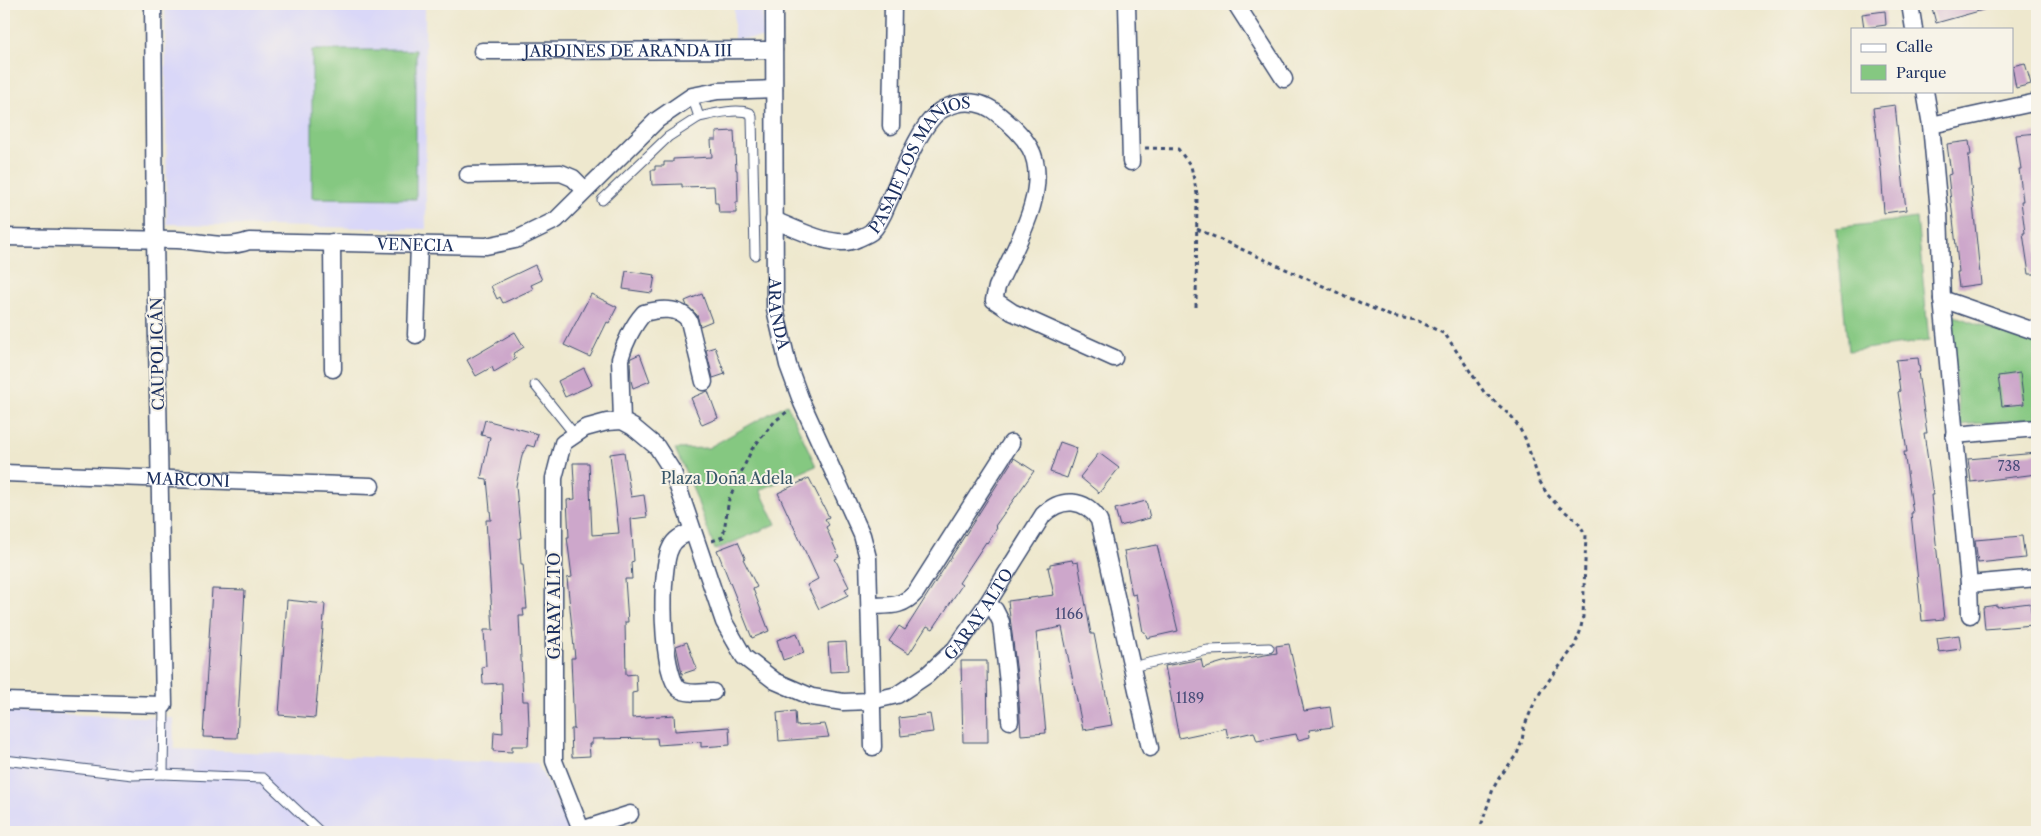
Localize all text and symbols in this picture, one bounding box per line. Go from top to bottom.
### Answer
legend [1851,28,2014,92]
text: Calle [1896,37,1933,56]
street label: JARDINES DE ARANDA III [521,40,732,61]
text: Parque [1896,63,1946,82]
street label: PASAJE LOS MAÑÍOS [864,92,971,238]
street label: VENECIA [375,234,455,255]
street label: ARANDA [765,276,794,353]
street label: CAUPOLICÁN [146,297,168,411]
house number: 738 [1998,457,2020,475]
street label: MARCONI [145,468,230,491]
park label: Plaza Doña Adela [661,468,794,488]
street label: GARAY ALTO [544,552,564,660]
street label: GARAY ALTO [940,564,1017,664]
house number: 1166 [1055,605,1083,623]
house number: 1189 [1176,689,1204,707]

